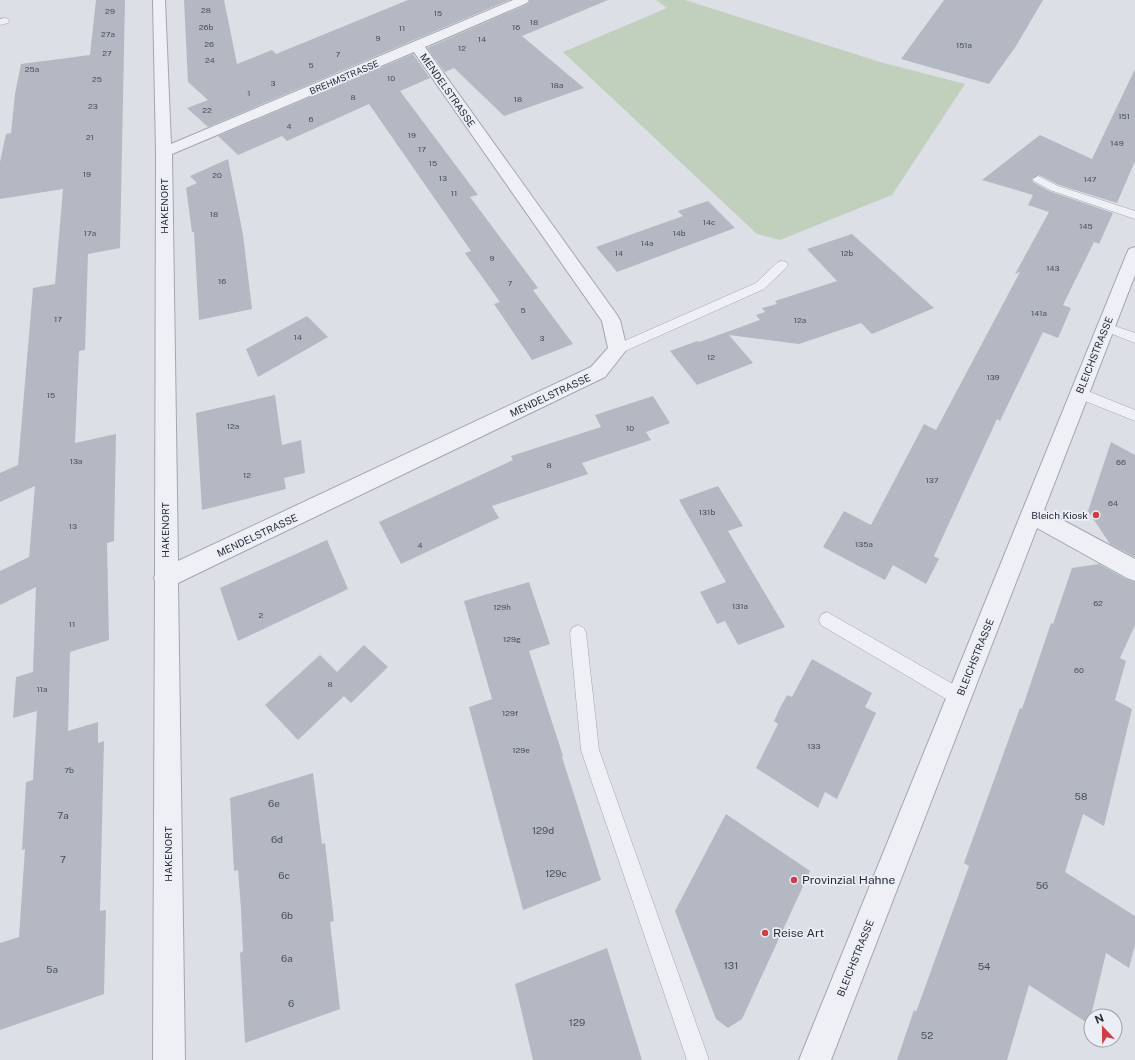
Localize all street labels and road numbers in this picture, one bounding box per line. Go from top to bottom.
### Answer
street label: MENDELSTRASSE [418,51,478,129]
street label: BREHMSTRASSE [308,57,381,97]
street label: HAKENORT [158,178,170,234]
street label: BLEICHSTRASSE [1073,315,1115,395]
street label: MENDELSTRASSE [508,371,592,419]
street label: HAKENORT [159,502,171,558]
street label: MENDELSTRASSE [215,511,299,559]
street label: BLEICHSTRASSE [954,617,996,697]
street label: HAKENORT [162,826,174,882]
street label: BLEICHSTRASSE [834,918,876,998]

